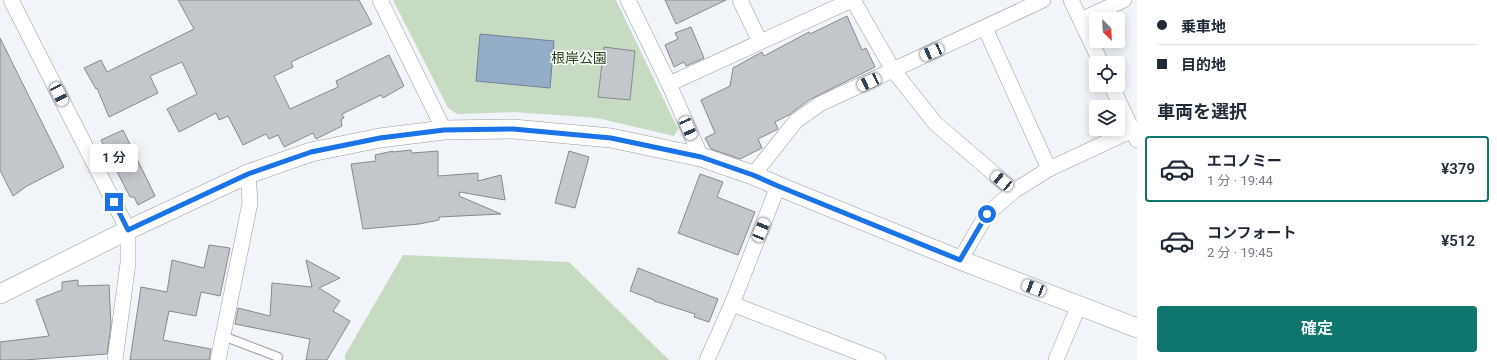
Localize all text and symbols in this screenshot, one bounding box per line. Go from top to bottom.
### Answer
north arrow [1089,12,1125,48]
map controls [1089,12,1125,136]
text: 乗車地 [1181,18,1226,36]
car [919,42,945,62]
park label: 根岸公園 [551,50,607,66]
button: locate [1089,56,1125,92]
text: 目的地 [1181,56,1226,74]
car [856,71,882,93]
car [48,81,70,107]
button: layers [1089,100,1125,136]
text: 車両を選択 [1157,101,1247,122]
car [678,115,698,141]
callout: 1 分 [90,144,138,172]
text: 1 分 [102,150,126,165]
icon: car [1159,151,1195,187]
text: エコノミー [1207,152,1282,170]
text: ¥379 [1441,160,1475,178]
car [989,169,1015,193]
text: 1 分 · 19:44 [1207,173,1273,188]
route end [105,193,123,211]
route start [978,205,996,223]
car [751,217,771,243]
icon: car [1159,223,1195,259]
text: コンフォート [1207,224,1297,242]
text: ¥512 [1441,232,1475,250]
text: 2 分 · 19:45 [1207,245,1273,260]
car [1021,278,1047,298]
button: 確定 [1157,306,1477,352]

